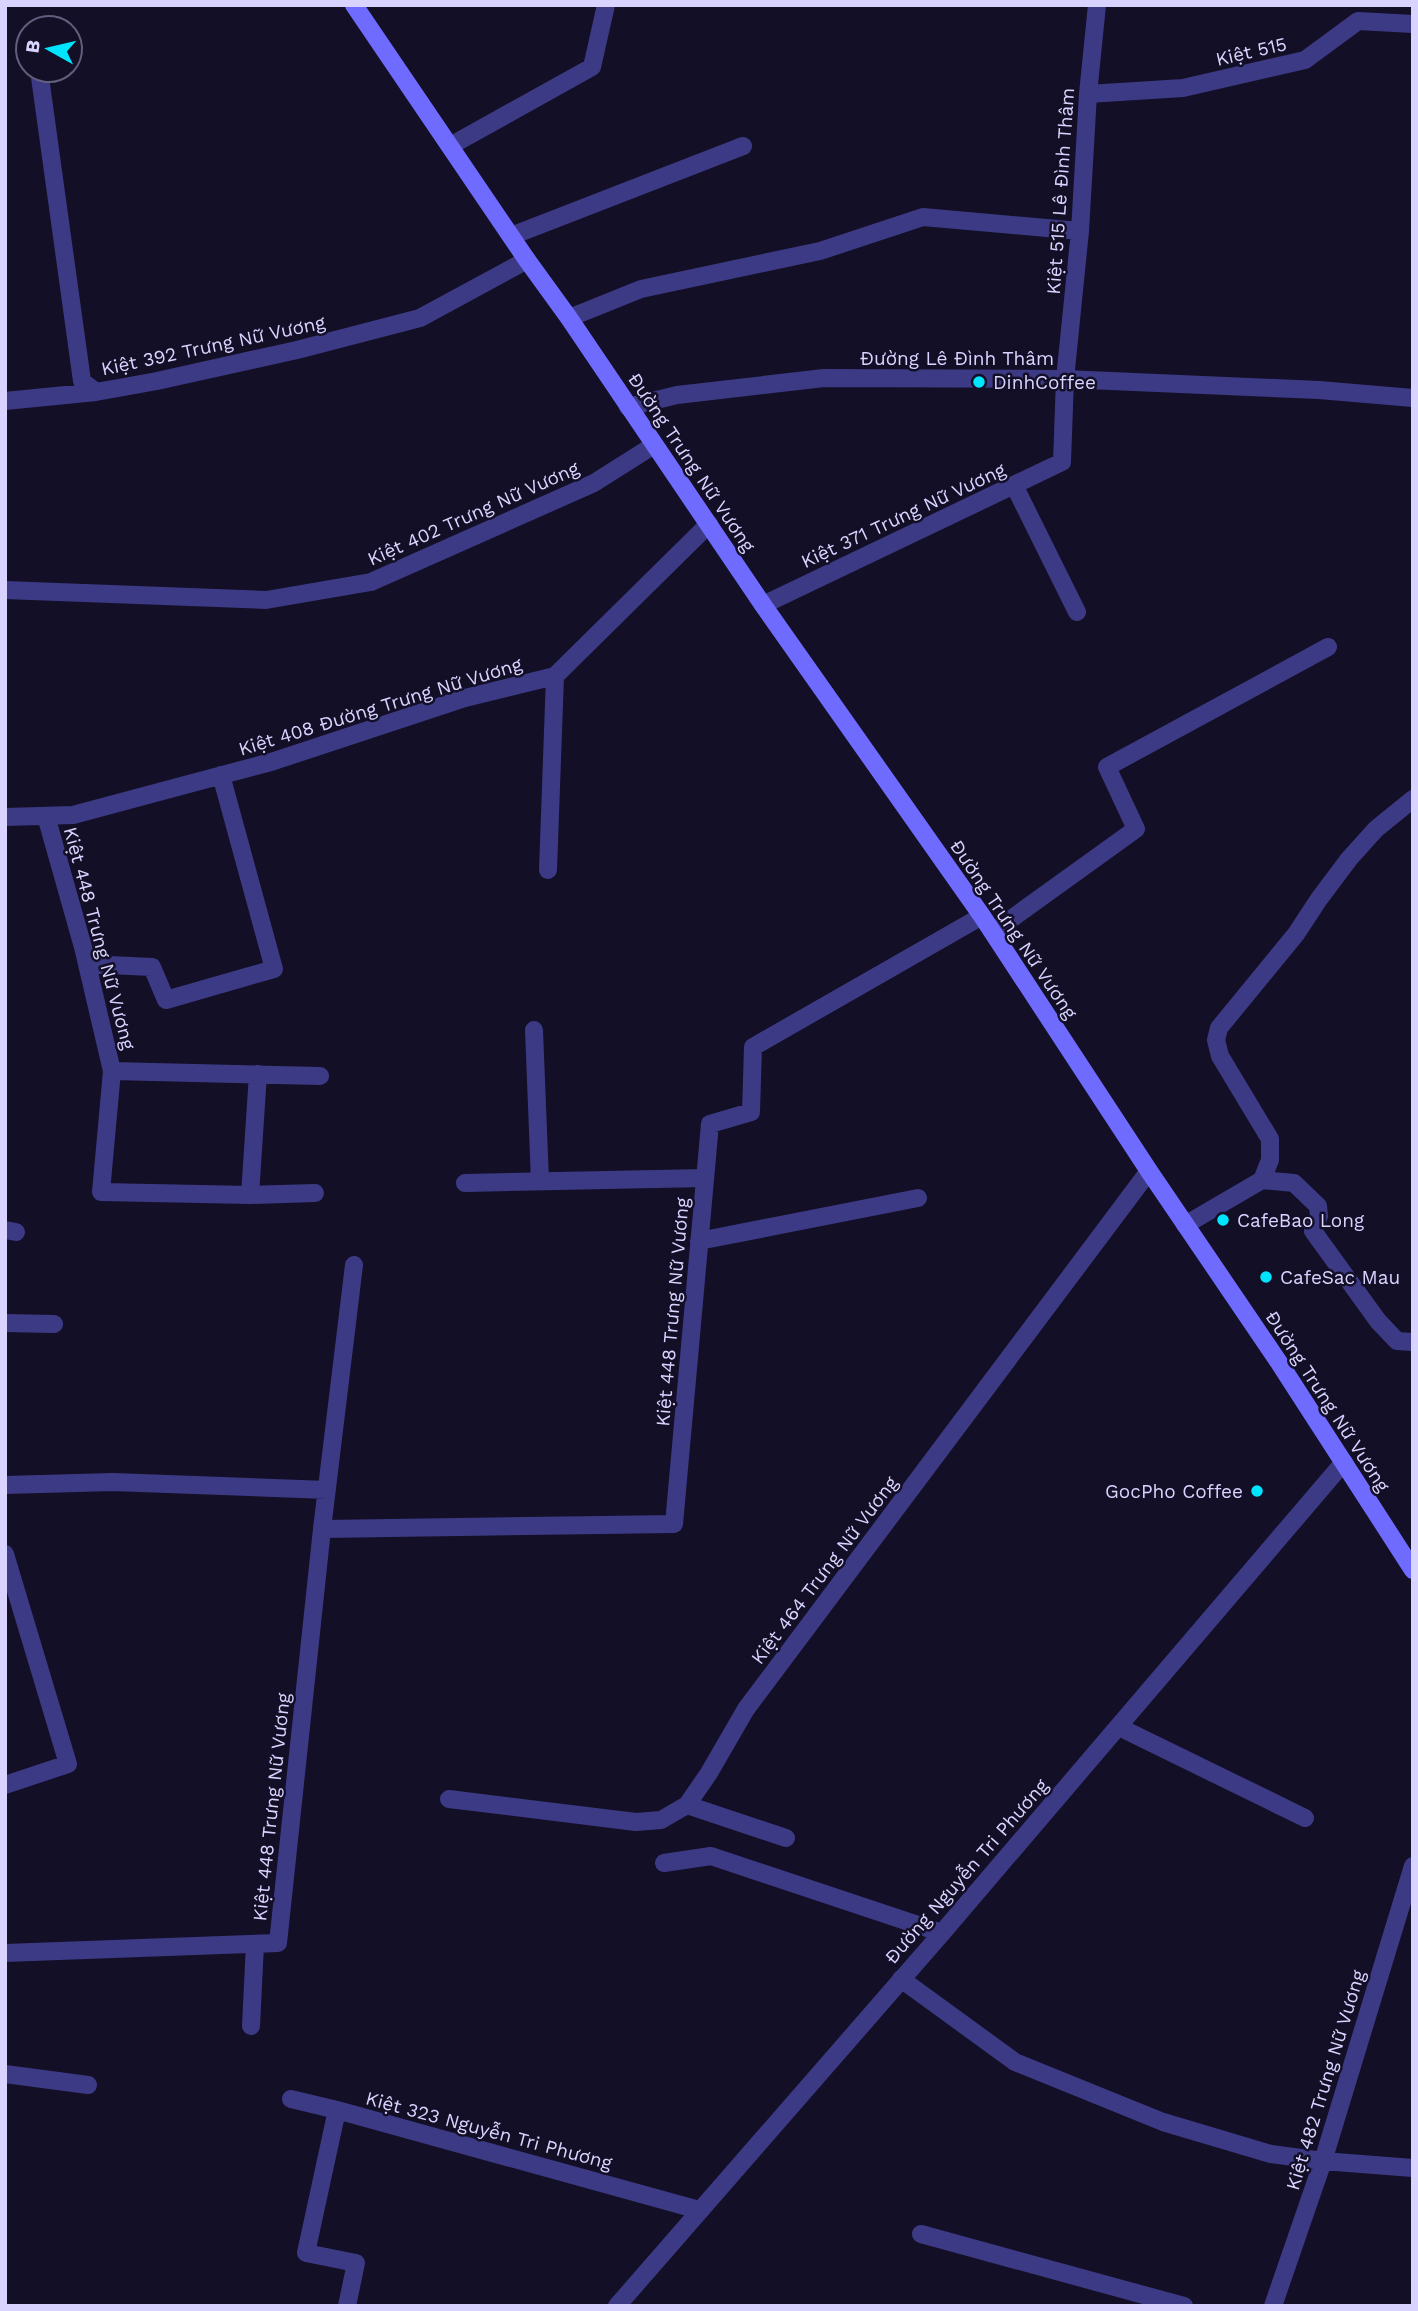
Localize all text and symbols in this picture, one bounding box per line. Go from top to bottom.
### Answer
north arrow [14,14,84,84]
street label: Kiệt 515 [1213,32,1289,71]
text: B [20,39,45,55]
street label: Kiệt 515 Lê Đình Thâm [1042,87,1079,295]
street label: Kiệt 392 Trưng Nữ Vương [99,310,328,380]
street label: Đường Lê Đình Thâm [860,347,1054,370]
street label: Đường Trưng Nữ Vương [623,368,761,557]
place label: DinhCoffee [993,371,1096,394]
marker: DinhCoffee [971,374,987,390]
street label: Kiệt 402 Trưng Nữ Vương [364,456,583,571]
street label: Kiệt 371 Trưng Nữ Vương [797,458,1010,573]
street label: Kiệt 408 Đường Trưng Nữ Vương [236,652,526,761]
street label: Kiệt 448 Trưng Nữ Vương [59,824,141,1053]
street label: Đường Trưng Nữ Vương [945,835,1083,1024]
street label: Kiệt 448 Trưng Nữ Vương [651,1196,694,1427]
place label: CafeBao Long [1237,1209,1365,1232]
marker: CafeBao Long [1215,1212,1231,1228]
place label: CafeSac Mau [1280,1266,1400,1289]
marker: CafeSac Mau [1258,1269,1274,1285]
street label: Đường Trưng Nữ Vương [1260,1307,1395,1497]
street label: Kiệt 464 Trưng Nữ Vương [746,1471,903,1669]
place label: GocPho Coffee [1105,1480,1243,1503]
marker: GocPho Coffee [1249,1483,1265,1499]
street label: Kiệt 448 Trưng Nữ Vương [248,1691,295,1922]
street label: Đường Nguyễn Tri Phương [880,1774,1053,1968]
street label: Kiệt 482 Trưng Nữ Vương [1281,1966,1370,2193]
street label: Kiệt 323 Nguyễn Tri Phương [363,2086,615,2175]

